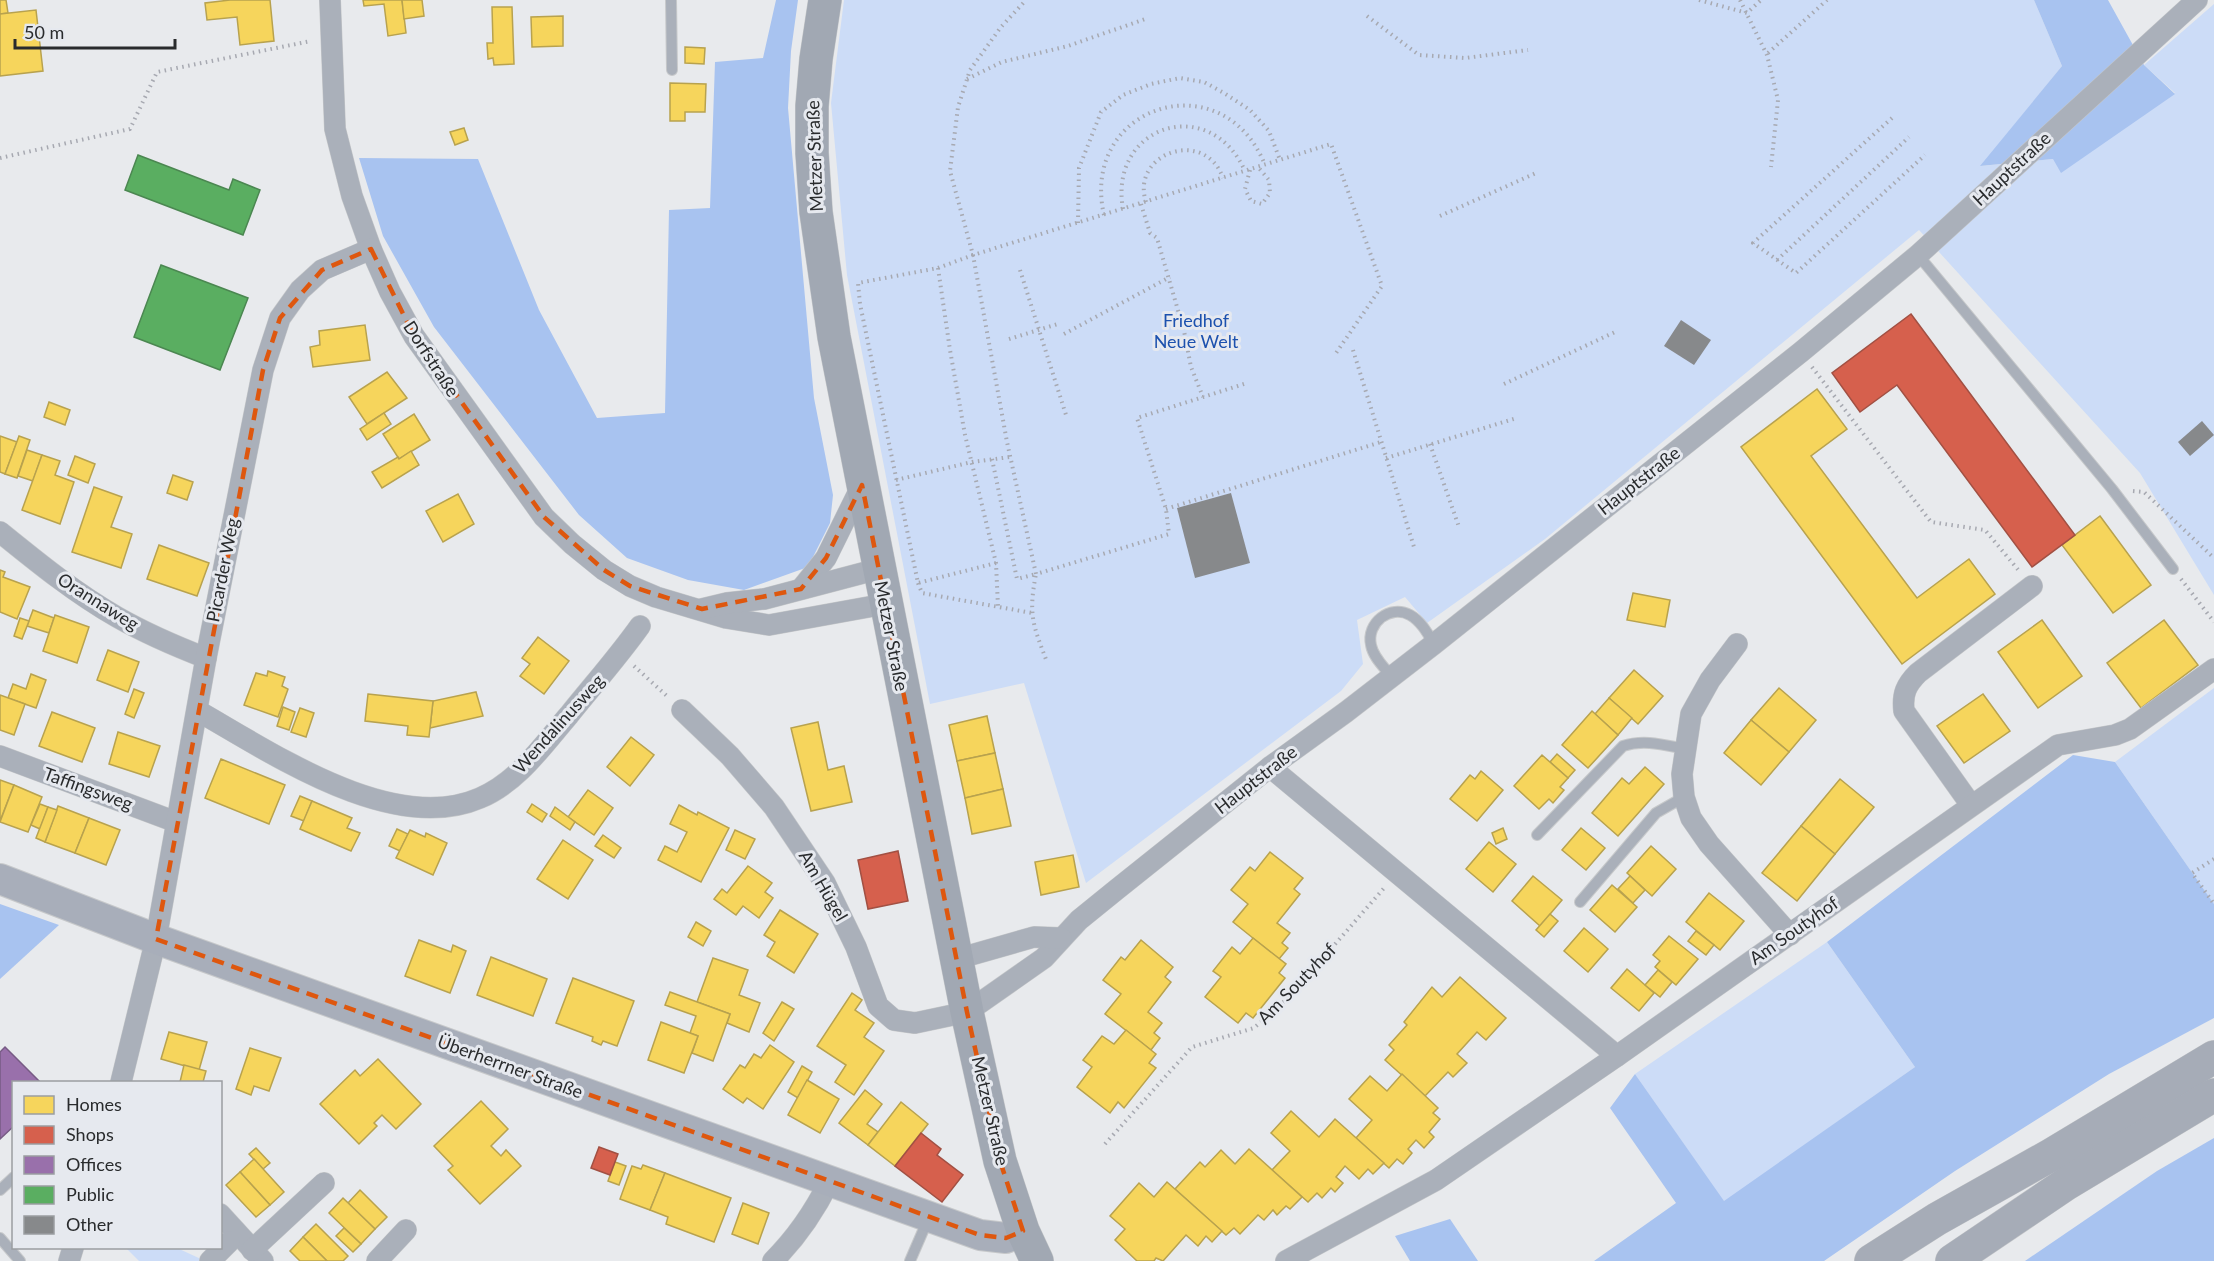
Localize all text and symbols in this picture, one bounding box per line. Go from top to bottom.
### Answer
scale bar [15,12,176,50]
text: 50 m [24,21,64,43]
street label: Metzer Straße [801,100,827,212]
street label: Hauptstraße [1968,127,2055,210]
park label: Friedhof Neue Welt [1154,309,1239,352]
street label: Dorfstraße [399,316,465,401]
street label: Hauptstraße [1593,441,1684,519]
street label: Picarder Weg [201,516,243,624]
street label: Orannaweg [54,568,143,635]
street label: Metzer Straße [871,579,913,693]
street label: Wendalinusweg [508,669,608,777]
street label: Hauptstraße [1210,740,1301,818]
street label: Taffingsweg [41,762,136,814]
street label: Am Hügel [795,846,853,925]
street label: Am Soutyhof [1745,891,1843,969]
street label: Am Soutyhof [1252,938,1341,1028]
street label: Überherrner Straße [435,1030,586,1103]
street label: Metzer Straße [968,1054,1014,1168]
legend [12,1081,222,1249]
text: Homes [66,1093,122,1115]
text: Shops [66,1123,114,1145]
text: Offices [66,1153,122,1175]
text: Public [66,1183,114,1205]
text: Other [66,1213,113,1235]

